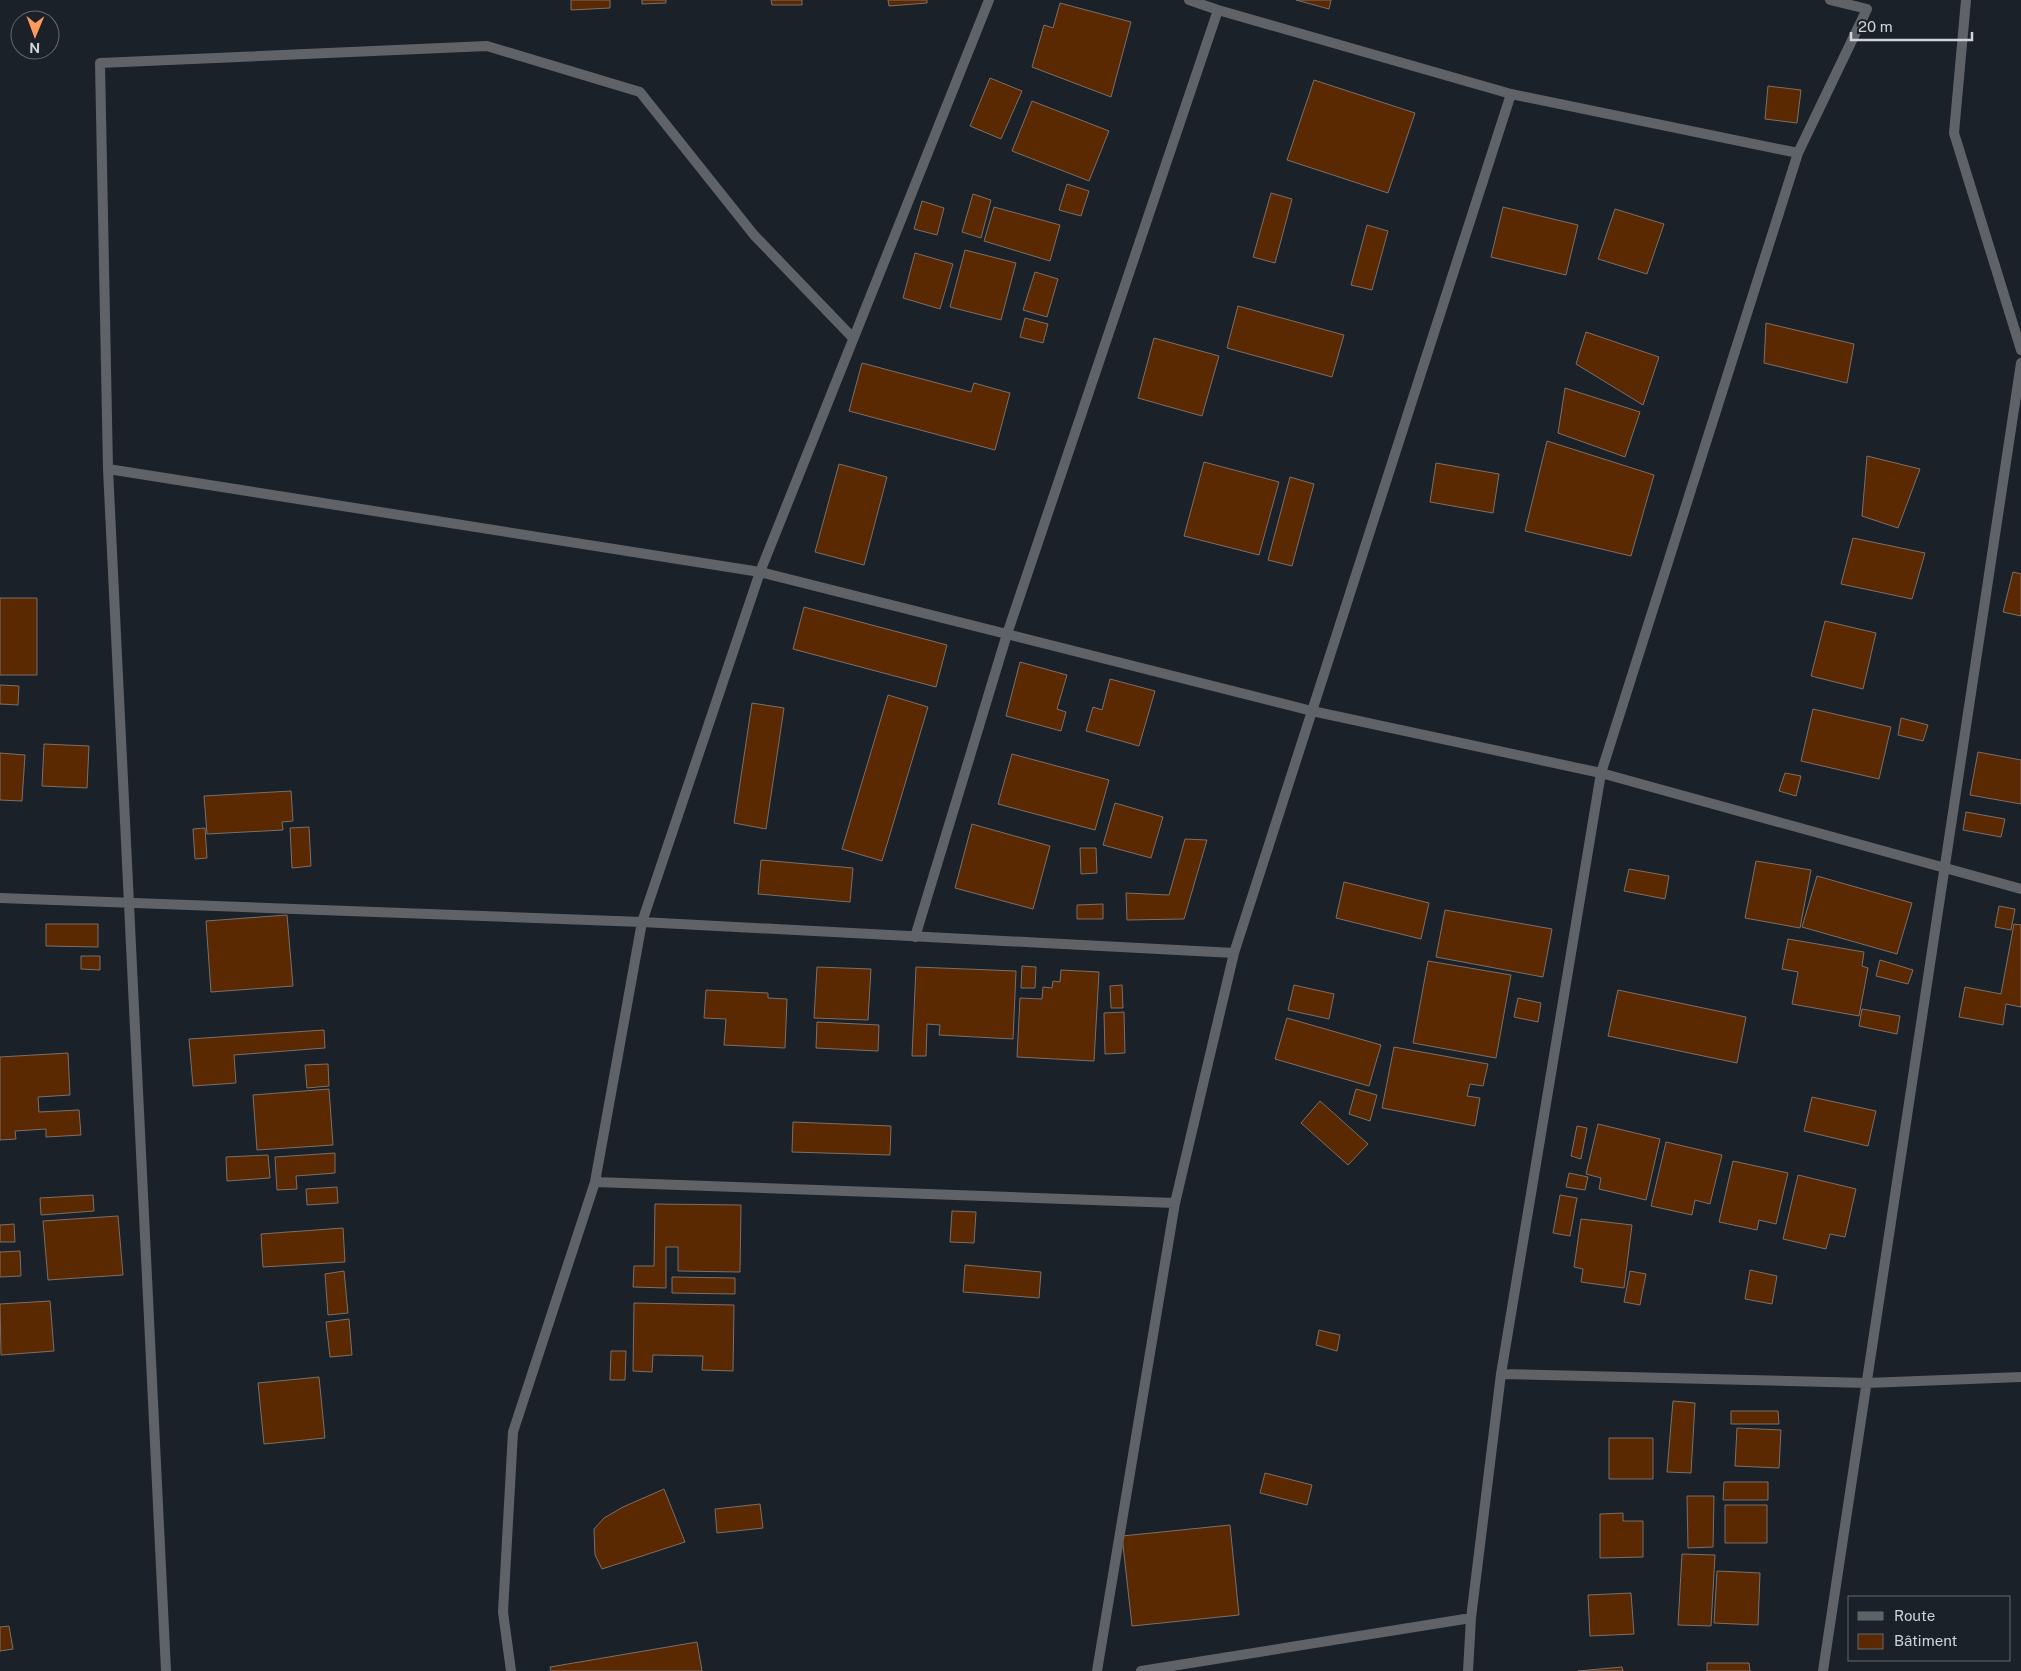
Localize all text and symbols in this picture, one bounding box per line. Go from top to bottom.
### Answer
north arrow [10,10,60,60]
scale bar [1851,10,1972,42]
text: 20 m [1858,18,1893,35]
text: N [29,40,40,56]
legend [1848,1596,2011,1661]
text: Route [1894,1607,1935,1624]
text: Bâtiment [1894,1632,1957,1649]

